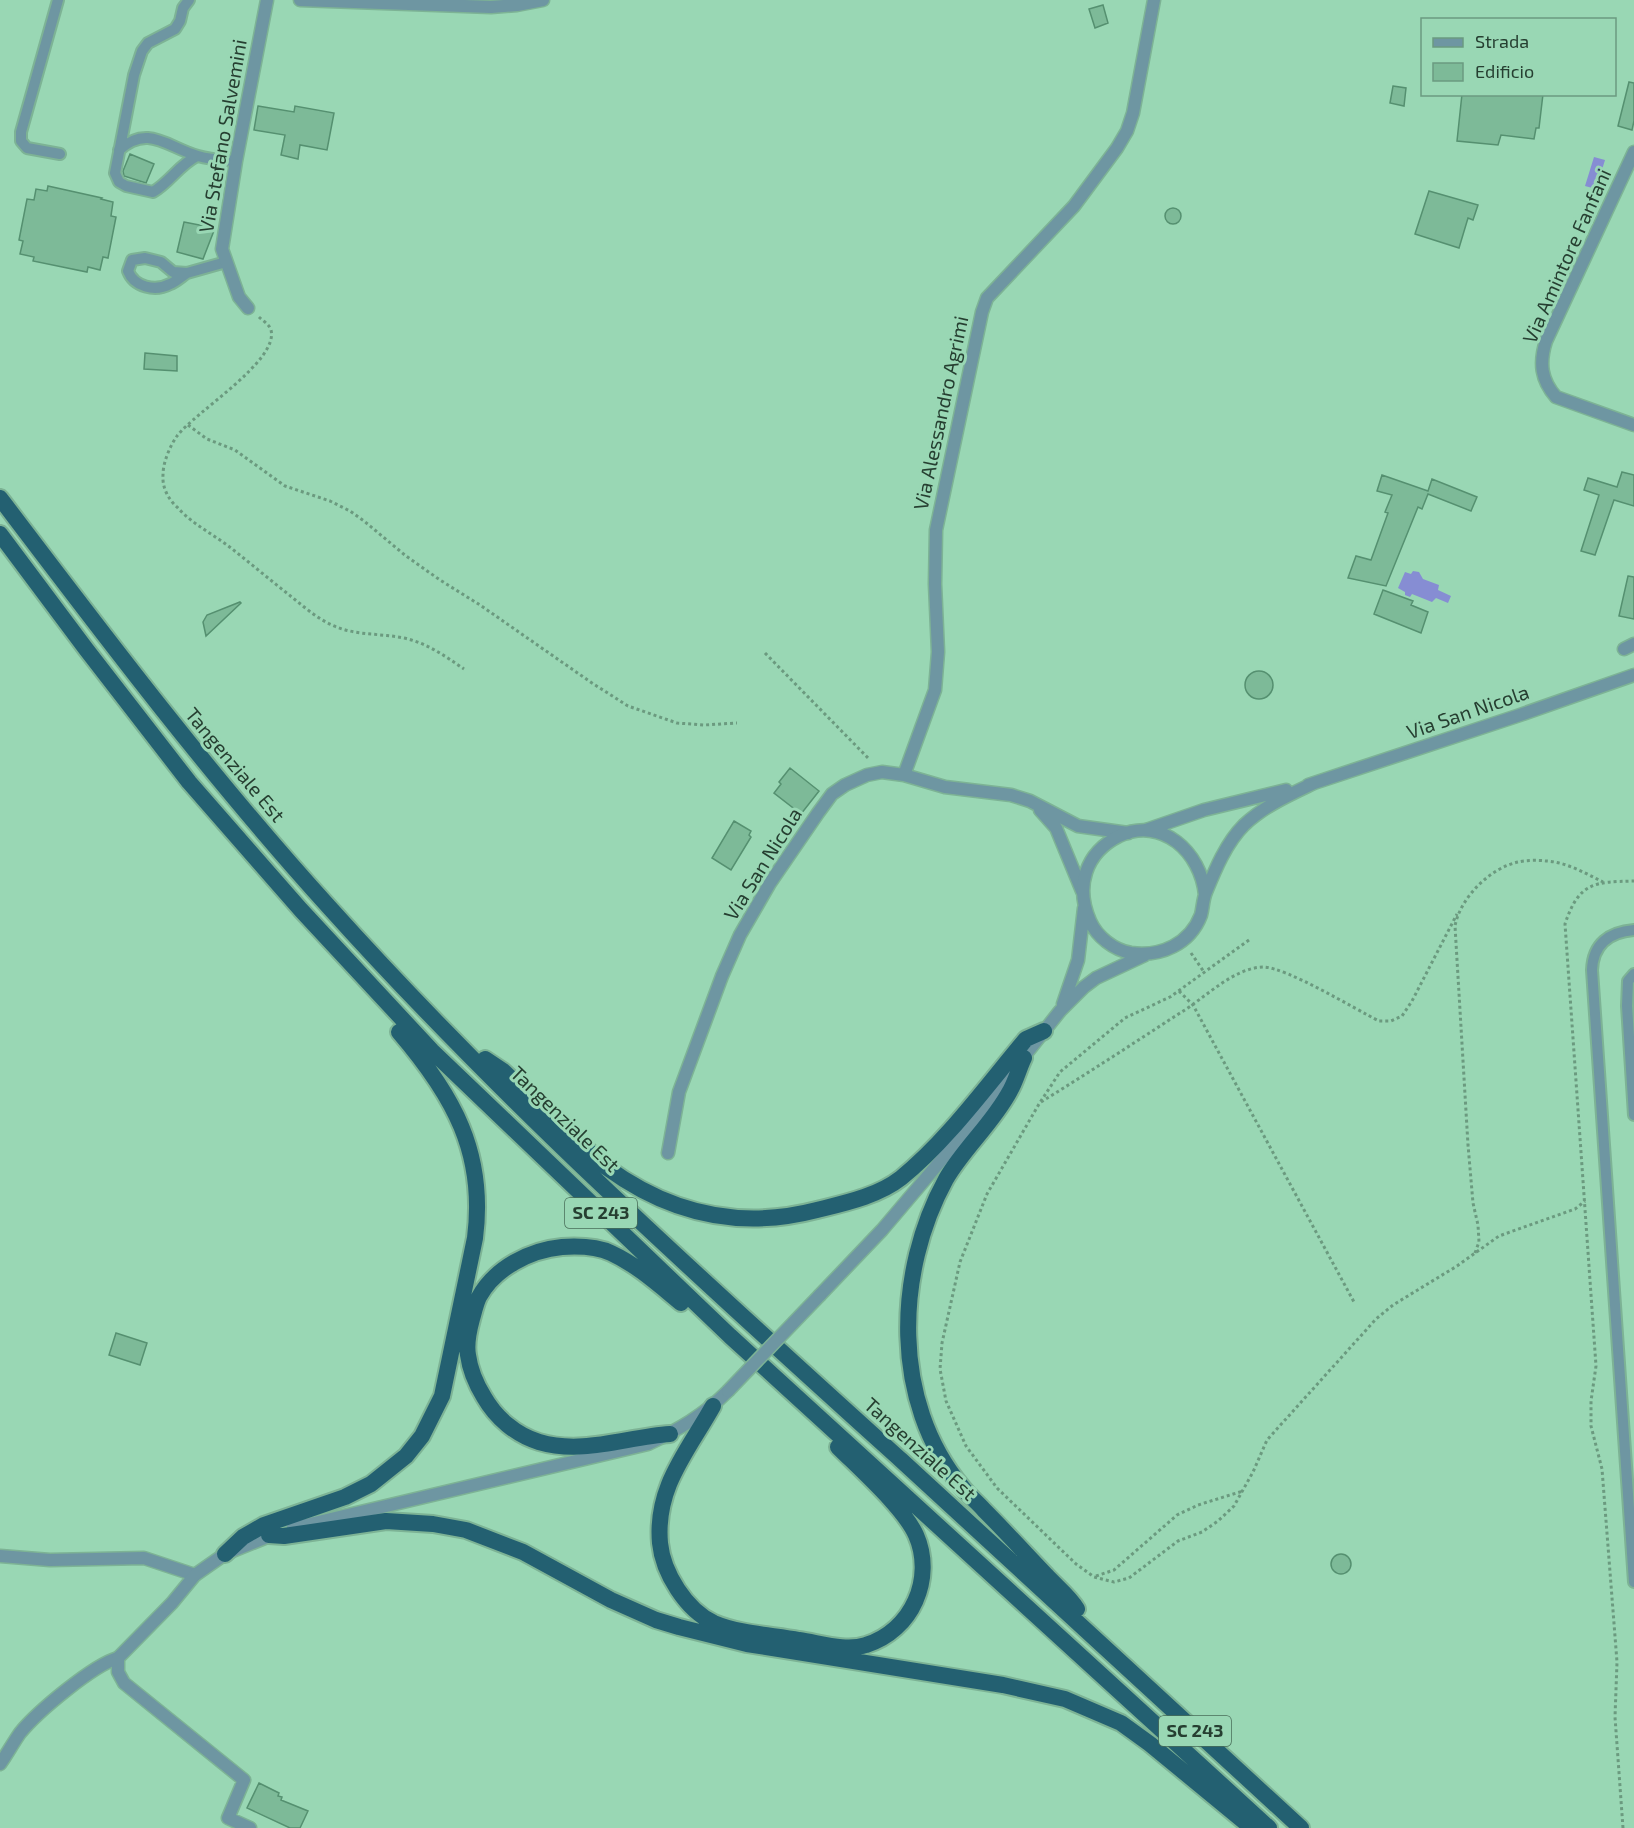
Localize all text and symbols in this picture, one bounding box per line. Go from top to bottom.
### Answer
legend [1421,18,1616,96]
text: Strada [1475,30,1529,52]
street label: Via Stefano Salvemini [193,37,251,234]
text: Edificio [1475,60,1534,82]
street label: Via Amintore Fanfani [1517,165,1615,347]
street label: Via Alessandro Agrimi [908,314,972,512]
street label: Via San Nicola [1403,679,1532,743]
street label: Tangenziale Est [181,702,291,827]
street label: Via San Nicola [718,803,806,924]
street label: Tangenziale Est [506,1060,625,1177]
road number: SC 243 [565,1198,637,1228]
street label: Tangenziale Est [860,1392,982,1505]
road number: SC 243 [1159,1716,1231,1746]

